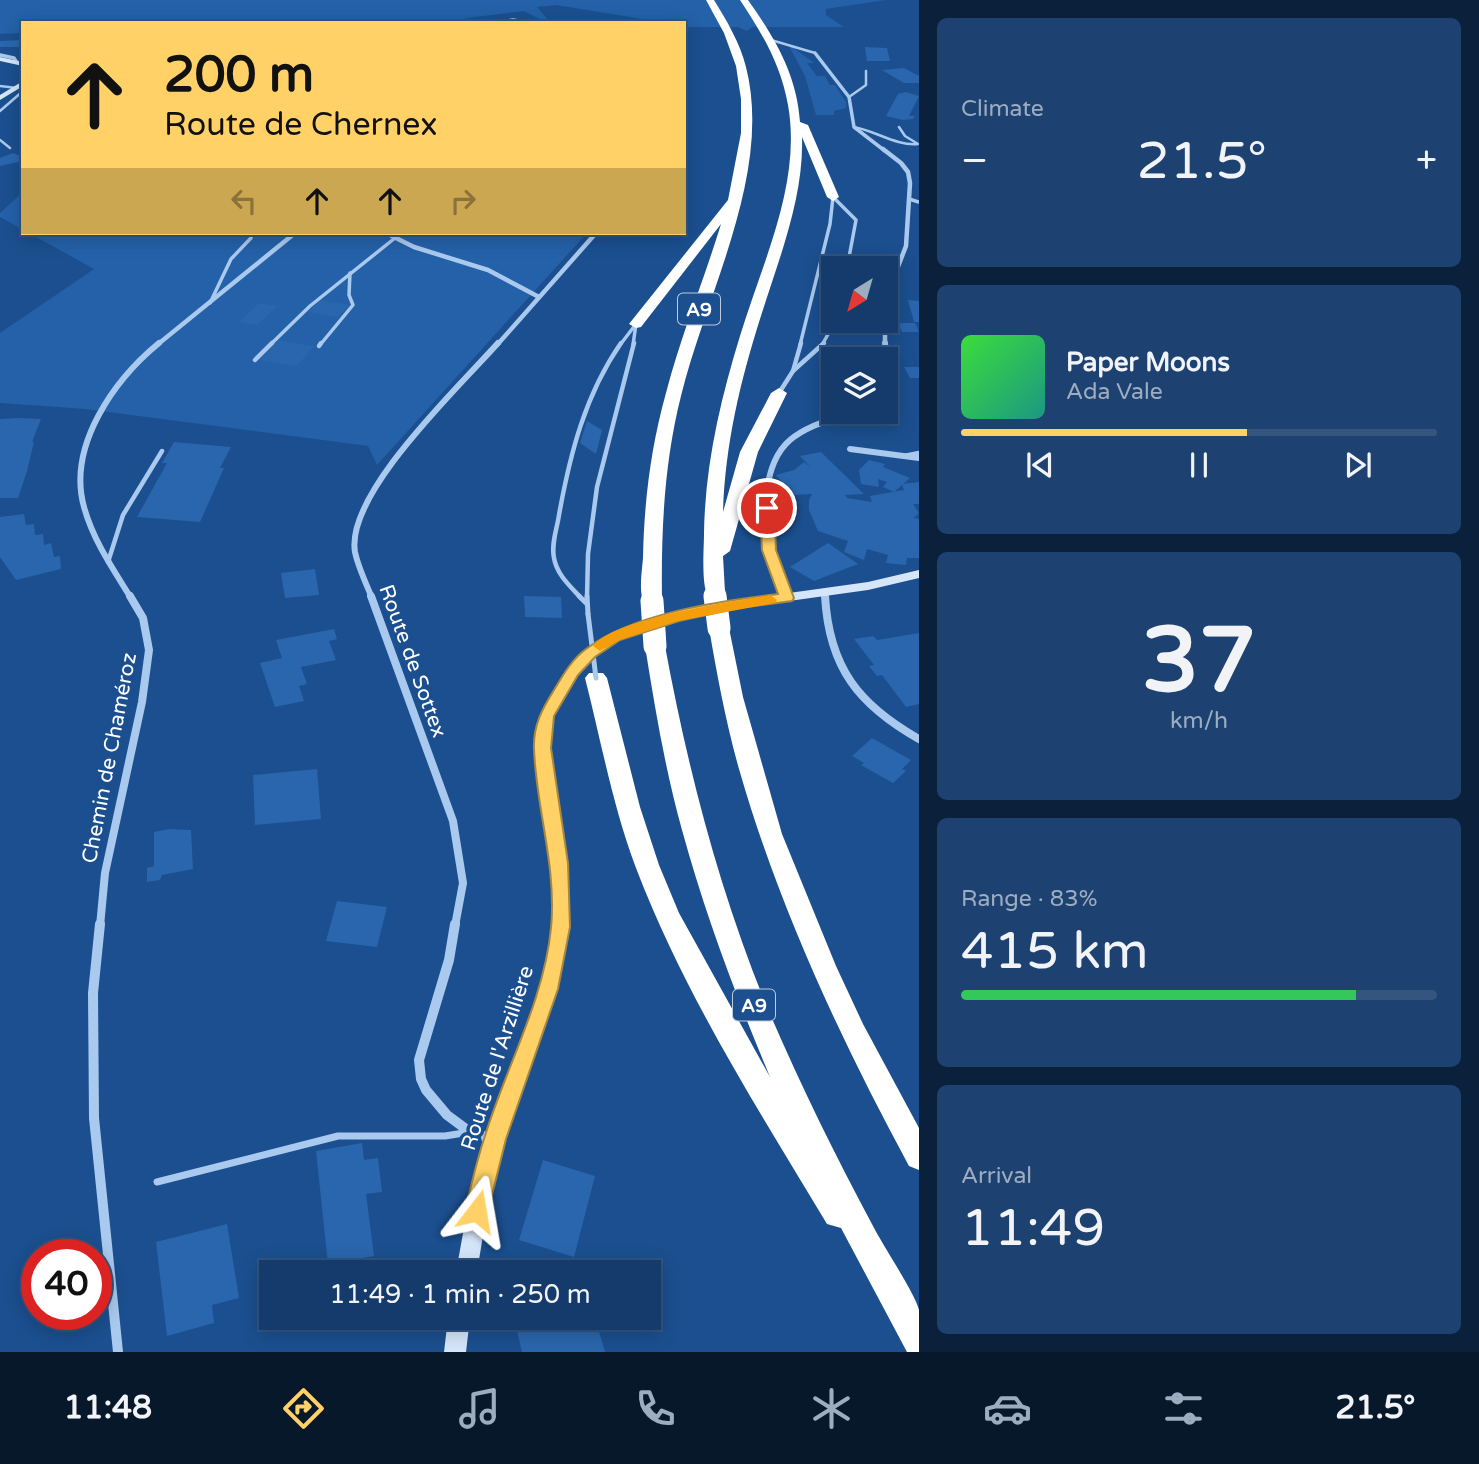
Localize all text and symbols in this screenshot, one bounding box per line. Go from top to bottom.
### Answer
text: 200 m [164,46,314,105]
icon: ahead [49,49,140,140]
text: Climate [961,95,1044,123]
text: Route de Chernex [164,106,438,144]
text: 21.5° [1137,130,1267,193]
text: − [961,138,988,184]
text: + [1416,138,1437,184]
icon: left [225,182,263,220]
icon: ahead [298,182,336,220]
icon: ahead [371,182,409,220]
icon: right [444,182,482,220]
north arrow [821,256,898,332]
map controls [821,256,898,424]
road number: A9 [678,294,720,324]
button: layers [821,347,898,424]
text: Paper Moons [1066,347,1230,378]
text: Ada Vale [1066,378,1163,406]
icon: previous [1021,446,1059,484]
icon: pause [1180,446,1218,484]
icon: next [1339,446,1377,484]
pin [737,478,797,538]
icon: arrive [748,489,786,527]
street label: Route de Sottex [373,581,452,741]
text: 37 [1142,606,1256,716]
street label: Chemin de Chaméroz [77,651,142,865]
text: km/h [1170,707,1228,735]
text: Range · 83% [961,885,1097,913]
text: 415 km [961,920,1149,983]
street label: Route de l'Arzillière [456,963,539,1154]
road number: A9 [733,990,775,1021]
text: Arrival [961,1162,1032,1190]
position arrow [440,1174,514,1248]
text: 11:49 [961,1197,1105,1260]
speed limit sign: 40 [21,1239,112,1330]
text: 11:49 · 1 min · 250 m [329,1279,591,1310]
icon: directions [279,1384,328,1433]
icon: music [455,1384,504,1433]
icon: phone [631,1384,680,1433]
icon: climate [807,1384,856,1433]
icon: car [983,1384,1032,1433]
icon: filters [1159,1384,1208,1433]
text: 11:48 [64,1389,152,1427]
text: 21.5° [1335,1389,1415,1427]

